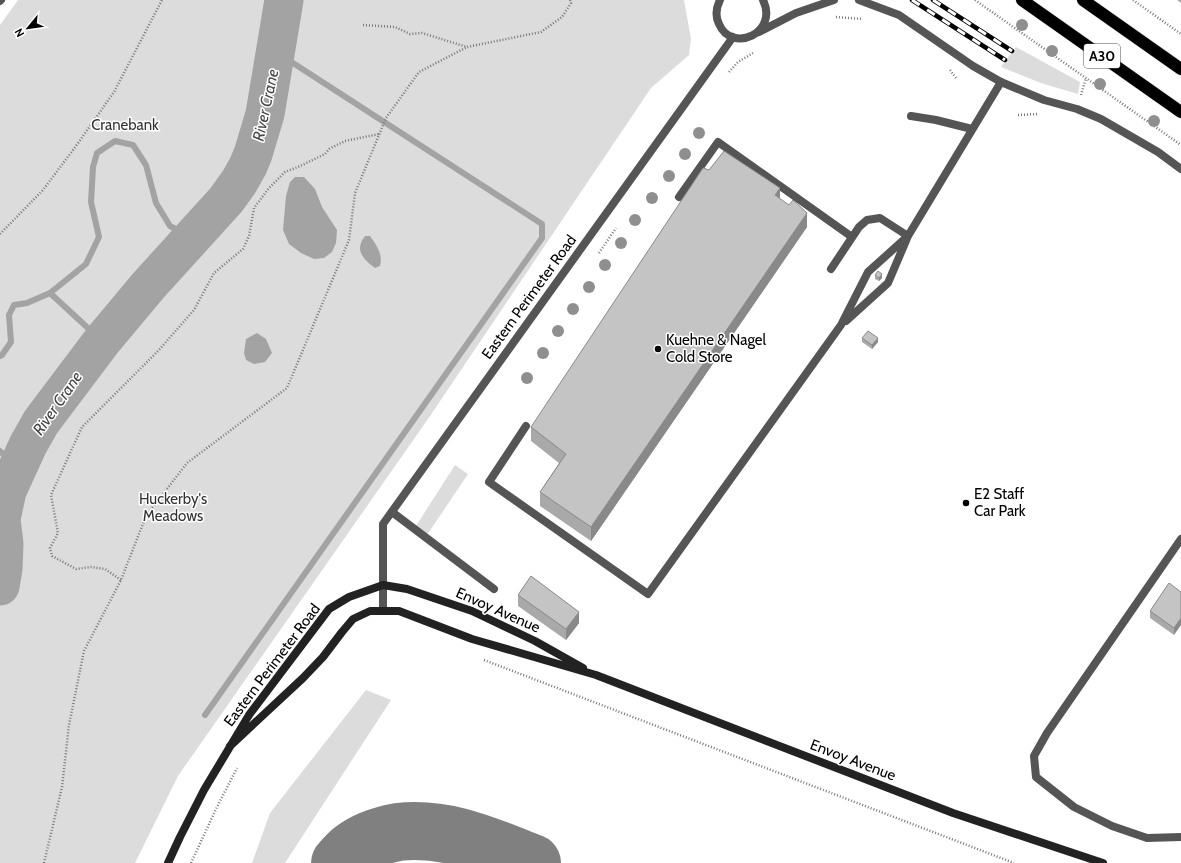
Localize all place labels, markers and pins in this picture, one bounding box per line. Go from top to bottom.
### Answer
place label: Kuehne & Nagel Cold Store [666,331,767,366]
marker: Kuehne & Nagel Cold Store [653,344,663,354]
place label: E2 Staff Car Park [974,485,1026,520]
marker: E2 Staff Car Park [961,498,971,508]

